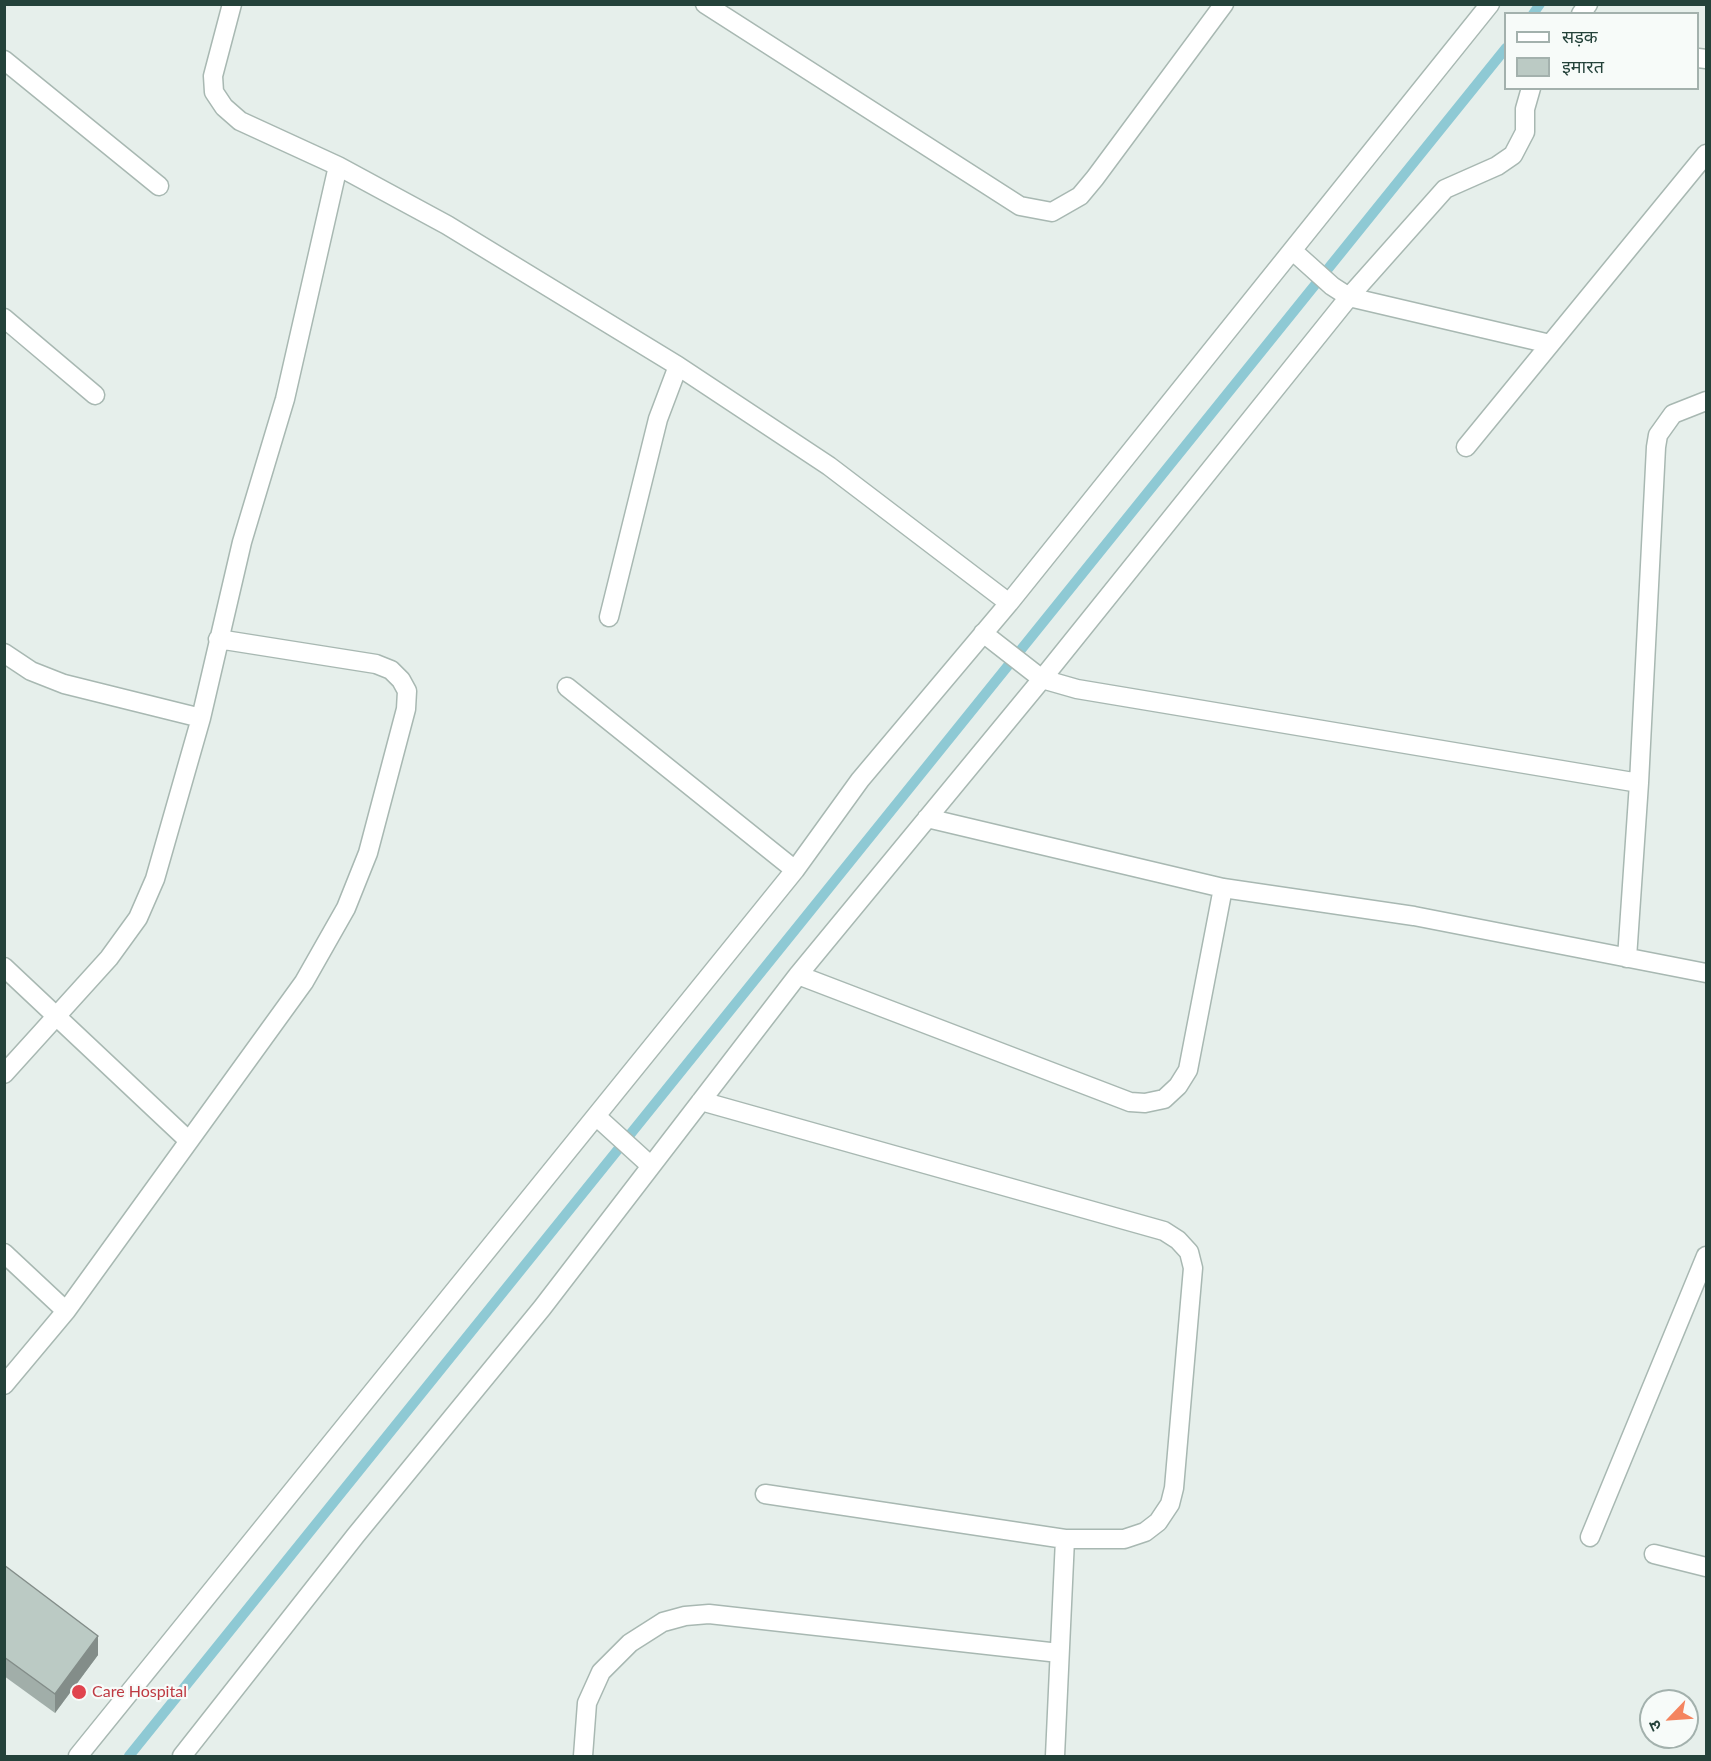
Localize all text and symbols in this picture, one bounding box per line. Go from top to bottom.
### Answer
legend [1504,12,1699,90]
text: सड़क [1562,25,1598,47]
text: इमारत [1562,55,1604,77]
place label: Care Hospital [92,1682,187,1702]
marker: Care Hospital [70,1683,88,1701]
north arrow [1639,1689,1699,1749]
text: उ [1643,1718,1665,1734]

